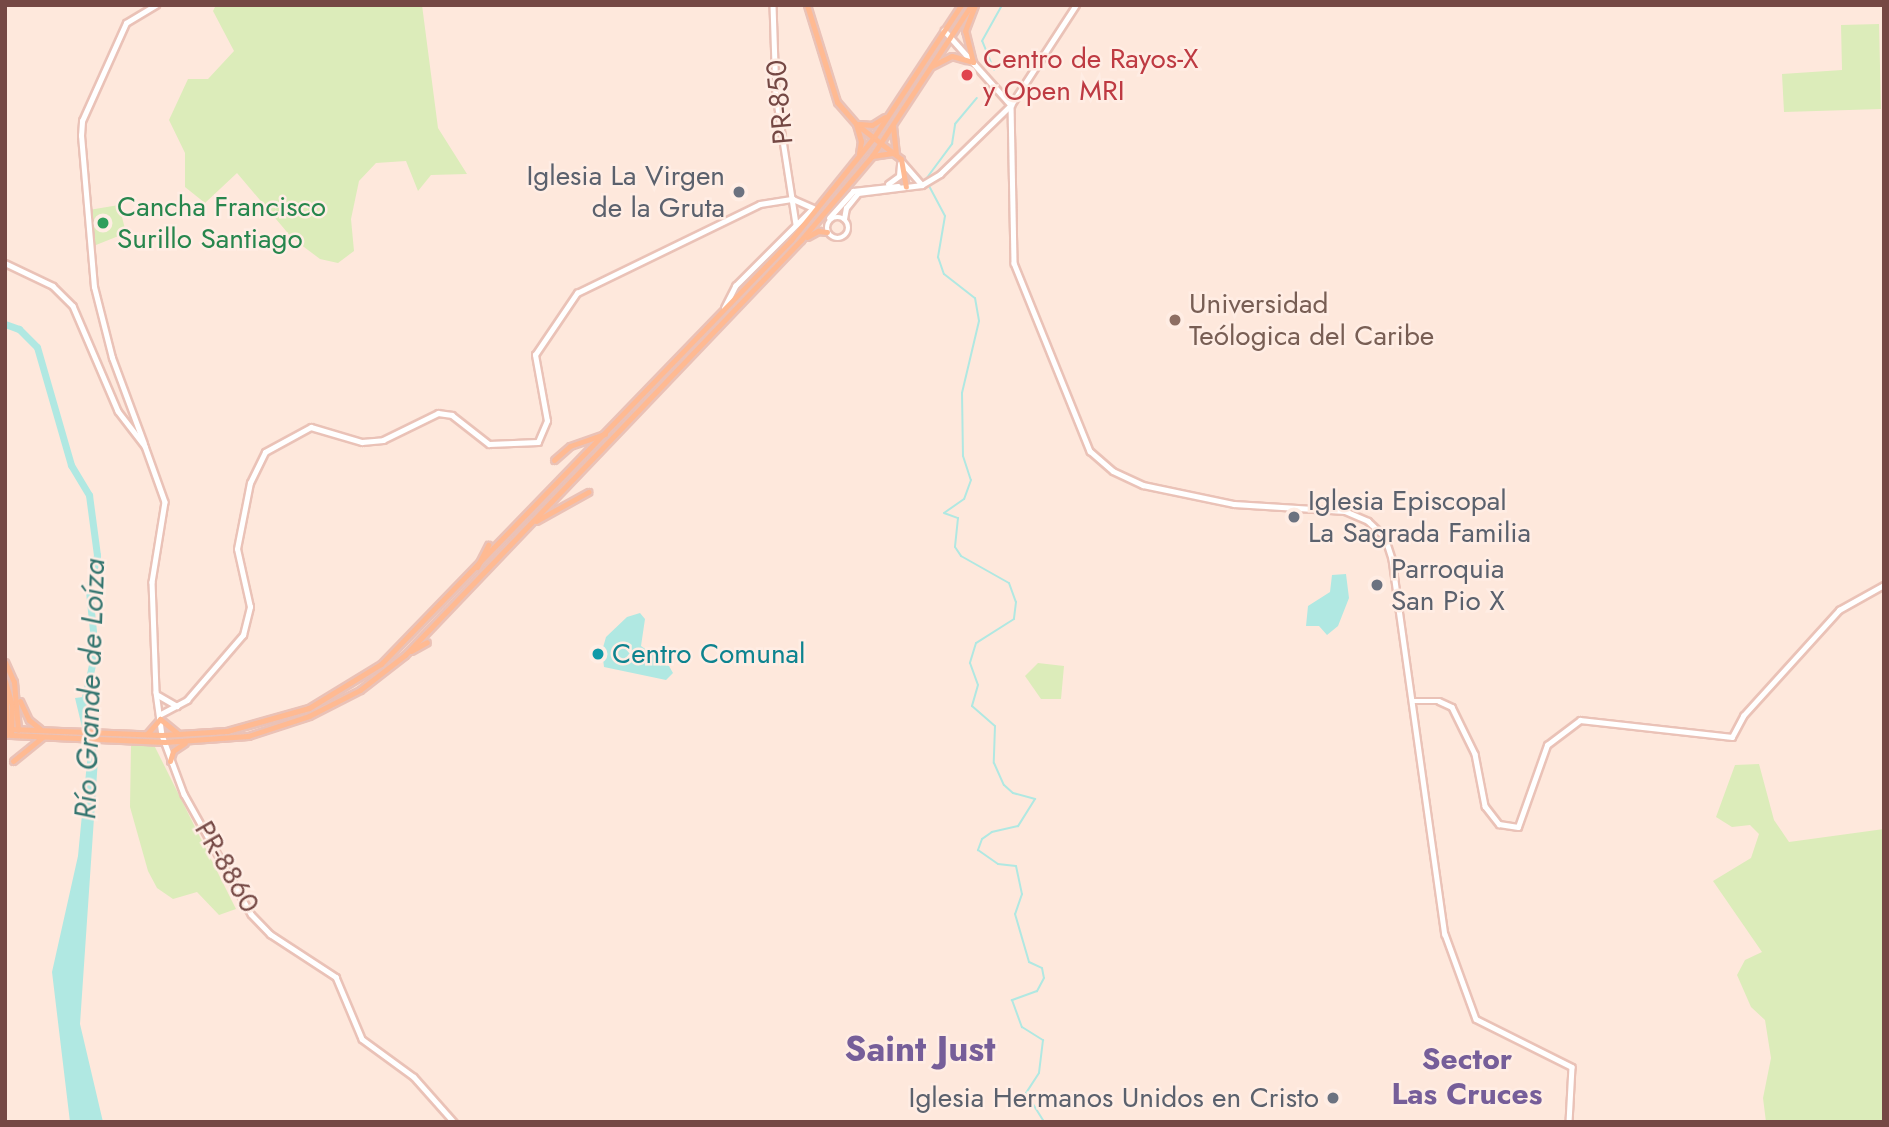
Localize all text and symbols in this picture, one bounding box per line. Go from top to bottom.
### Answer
place label: Centro de Rayos-X y Open MRI [983,42,1199,108]
street label: PR-850 [760,58,800,146]
marker: Centro de Rayos-X y Open MRI [957,65,977,85]
place label: Iglesia La Virgen de la Gruta [526,159,725,225]
marker: Iglesia La Virgen de la Gruta [731,184,747,200]
place label: Cancha Francisco Surillo Santiago [117,190,326,256]
marker: Cancha Francisco Surillo Santiago [95,215,111,231]
place label: Universidad Teólogica del Caribe [1189,287,1434,353]
marker: Universidad Teólogica del Caribe [1167,312,1183,328]
place label: Iglesia Episcopal La Sagrada Familia [1308,484,1531,550]
marker: Iglesia Episcopal La Sagrada Familia [1286,509,1302,525]
place label: Parroquia San Pio X [1391,552,1505,618]
water label: Río Grande de Loíza [67,558,113,820]
marker: Parroquia San Pio X [1369,577,1385,593]
place label: Centro Comunal [612,637,806,671]
marker: Centro Comunal [590,646,606,662]
street label: PR-8860 [187,815,267,919]
district label: Saint Just [845,1028,995,1070]
district label: Sector Las Cruces [1392,1041,1542,1112]
place label: Iglesia Hermanos Unidos en Cristo [909,1081,1319,1115]
marker: Iglesia Hermanos Unidos en Cristo [1325,1090,1341,1106]

